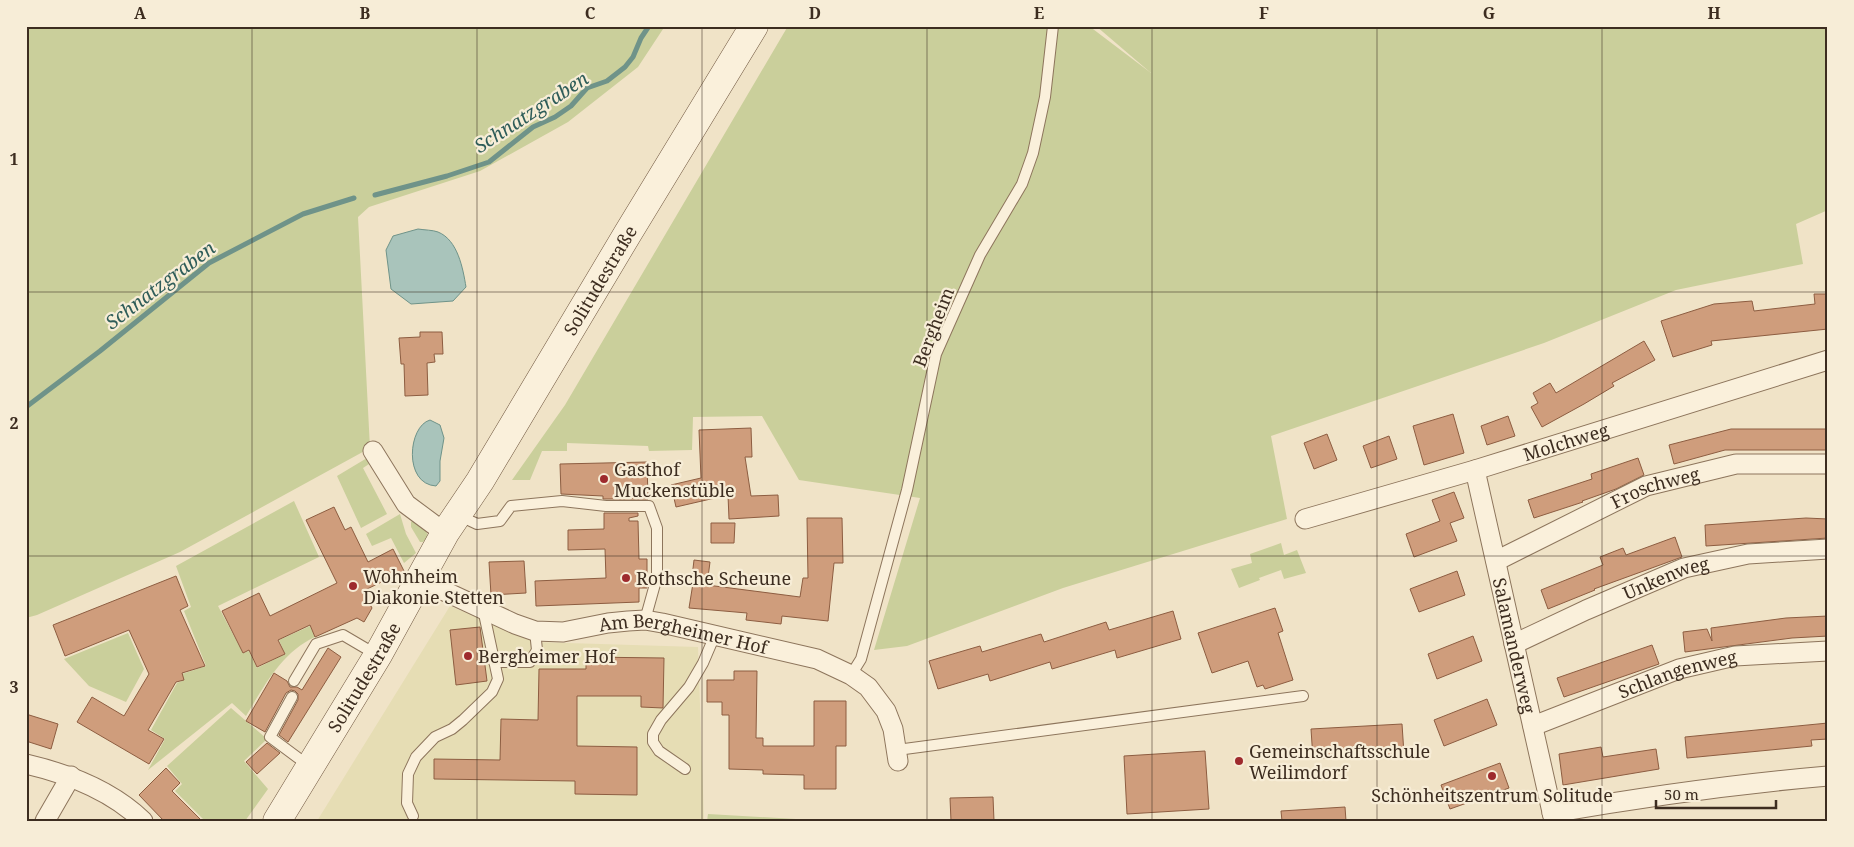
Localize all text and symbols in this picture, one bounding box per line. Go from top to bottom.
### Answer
text: A [134,2,147,24]
text: B [360,2,371,24]
text: C [585,2,596,24]
text: D [809,2,821,24]
text: E [1034,2,1044,24]
text: F [1259,2,1269,24]
text: G [1483,2,1495,24]
text: H [1707,2,1721,24]
water label: Schnatzgraben [469,65,594,159]
text: 1 [9,148,19,170]
street label: Solitudestraße [558,221,642,340]
water label: Schnatzgraben [100,235,221,335]
street label: Bergheim [907,284,959,370]
text: 2 [9,412,19,434]
street label: Molchweg [1520,417,1612,466]
place label: Gasthof Muckenstüble [614,457,735,502]
street label: Froschweg [1607,461,1702,514]
marker: Gasthof Muckenstüble [598,473,610,485]
street label: Unkenweg [1619,551,1711,605]
place label: Wohnheim Diakonie Stetten [363,564,504,609]
place label: Rothsche Scheune [636,566,791,590]
marker: Rothsche Scheune [620,572,632,584]
street label: Salamanderweg [1488,575,1542,716]
marker: Wohnheim Diakonie Stetten [347,580,359,592]
street label: Am Bergheimer Hof [596,608,771,659]
street label: Solitudestraße [322,618,406,737]
place label: Bergheimer Hof [478,644,617,668]
street label: Schlangenweg [1615,644,1739,704]
marker: Bergheimer Hof [462,650,474,662]
text: 3 [9,676,19,698]
place label: Gemeinschaftsschule Weilimdorf [1249,739,1430,784]
marker: Gemeinschaftsschule Weilimdorf [1233,755,1245,767]
marker: Schönheitszentrum Solitude [1486,770,1498,782]
scale bar [1656,777,1776,809]
place label: Schönheitszentrum Solitude [1371,783,1613,807]
text: 50 m [1664,784,1699,804]

